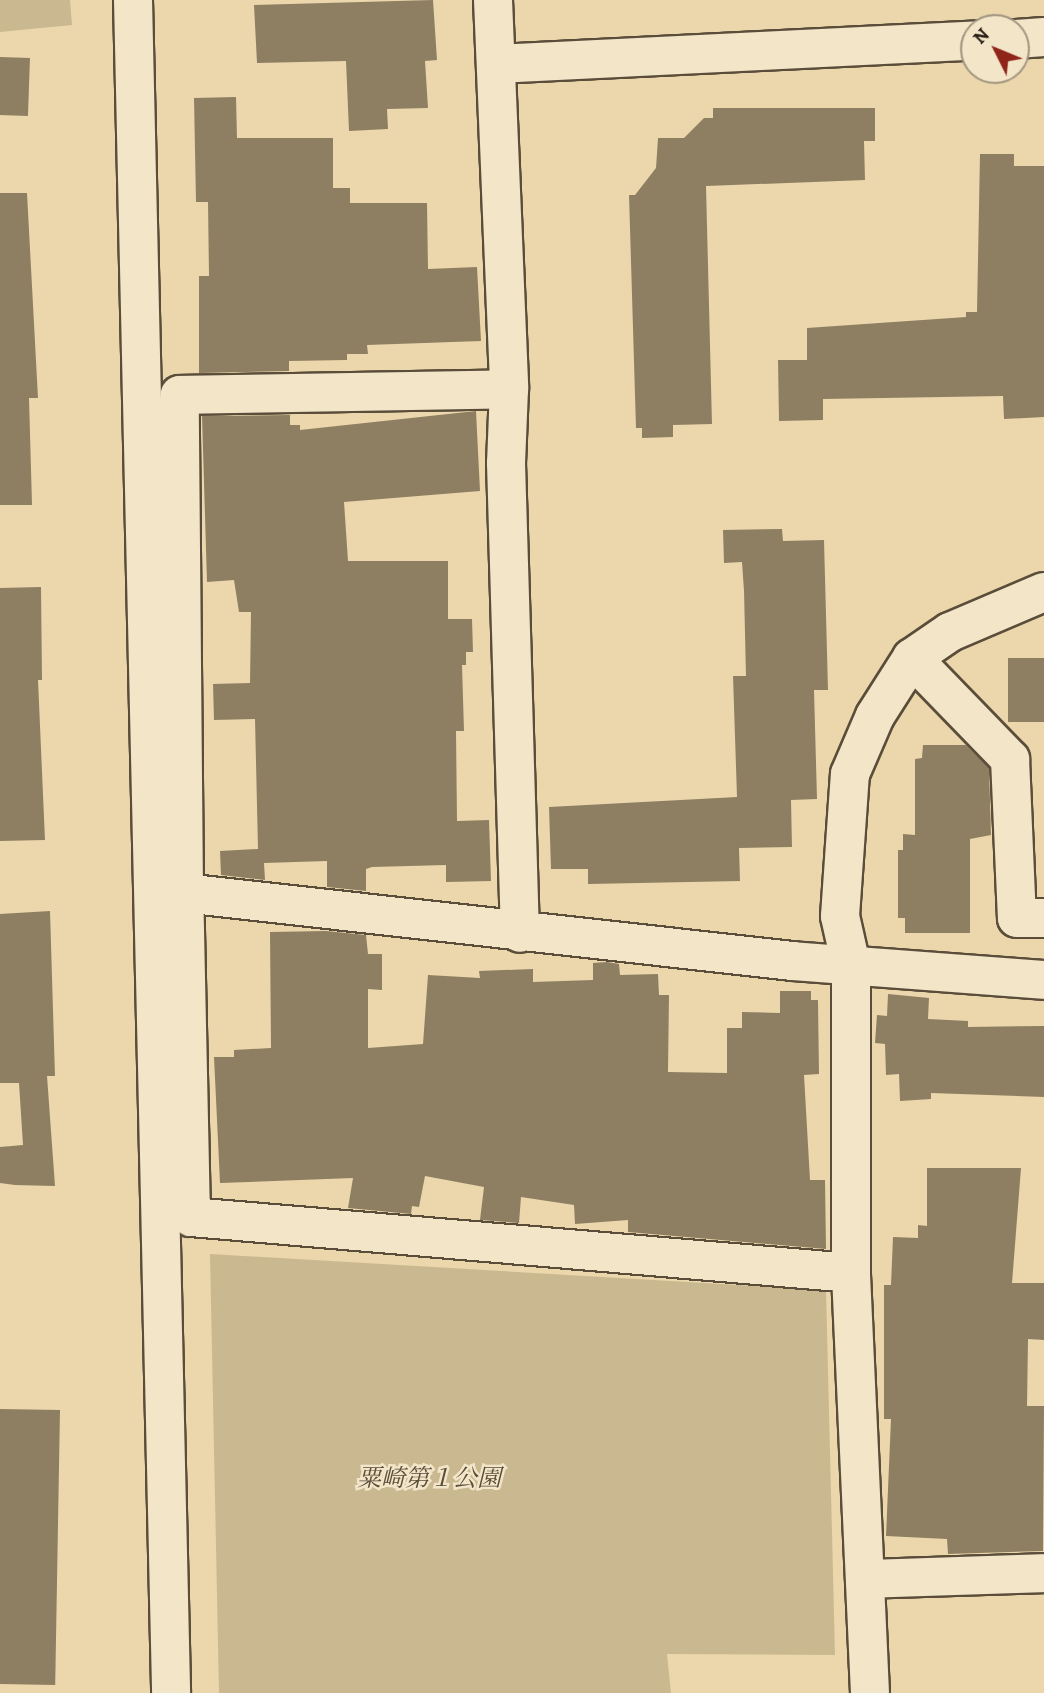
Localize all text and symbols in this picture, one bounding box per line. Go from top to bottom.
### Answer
north arrow [960,14,1030,84]
text: N [967,22,995,50]
park label: 粟崎第１公園 [357,1465,501,1493]

